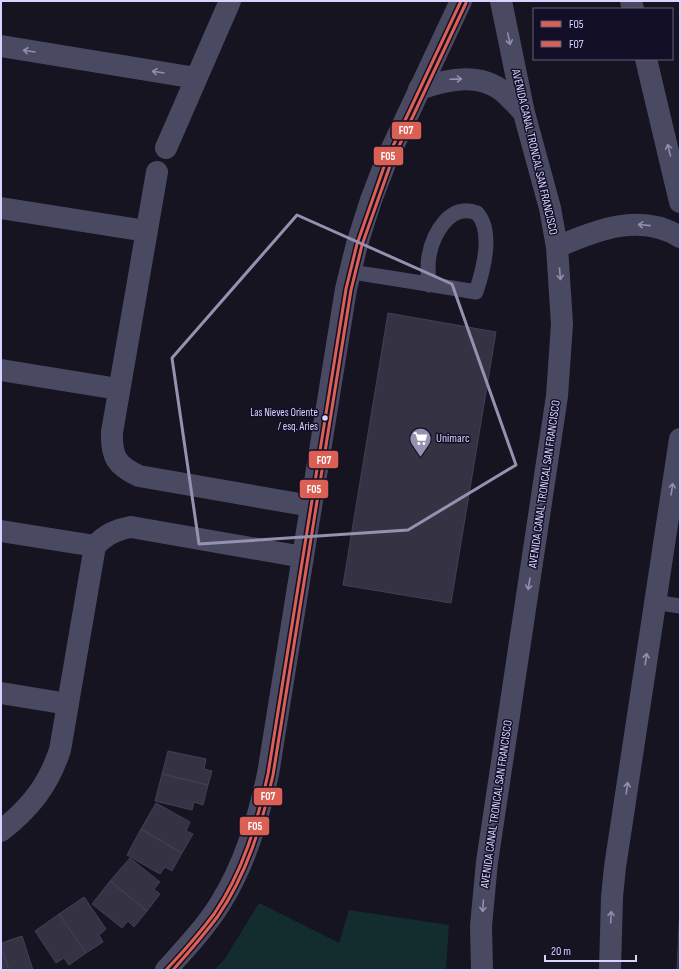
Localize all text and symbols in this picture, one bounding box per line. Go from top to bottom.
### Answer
legend [533,8,673,60]
text: F05 [569,17,584,32]
one-way arrow [505,32,513,45]
text: F07 [569,37,584,52]
one-way arrow [23,47,36,55]
street label: AVENIDA CANAL TRONCAL SAN FRANCISCO [508,67,561,236]
one-way arrow [152,68,165,76]
one-way arrow [449,76,462,83]
line badge: F07 [391,121,422,140]
text: F07 [399,124,413,137]
one-way arrow [664,144,672,157]
line badge: F05 [373,146,404,166]
text: F05 [381,150,395,163]
one-way arrow [638,221,651,229]
one-way arrow [556,267,563,280]
street label: AVENIDA CANAL TRONCAL SAN FRANCISCO [525,399,564,570]
place label: Las Nieves Oriente / esq. Aries [250,406,318,433]
marker: Las Nieves Oriente / esq. Aries [320,413,330,423]
supermarket icon: Unimarc [407,425,433,458]
place label: Unimarc [436,431,470,446]
line badge: F07 [308,450,339,469]
text: F07 [317,454,331,467]
line badge: F05 [299,479,329,499]
text: F05 [307,483,321,496]
one-way arrow [668,483,676,496]
one-way arrow [525,577,533,590]
one-way arrow [642,653,650,666]
street label: AVENIDA CANAL TRONCAL SAN FRANCISCO [477,719,516,890]
one-way arrow [623,782,631,795]
line badge: F07 [253,787,283,806]
text: F07 [261,790,275,803]
line badge: F05 [239,816,270,836]
text: F05 [248,820,262,833]
one-way arrow [479,900,486,913]
one-way arrow [607,911,614,924]
scale bar [545,937,636,963]
text: 20 m [551,944,571,959]

